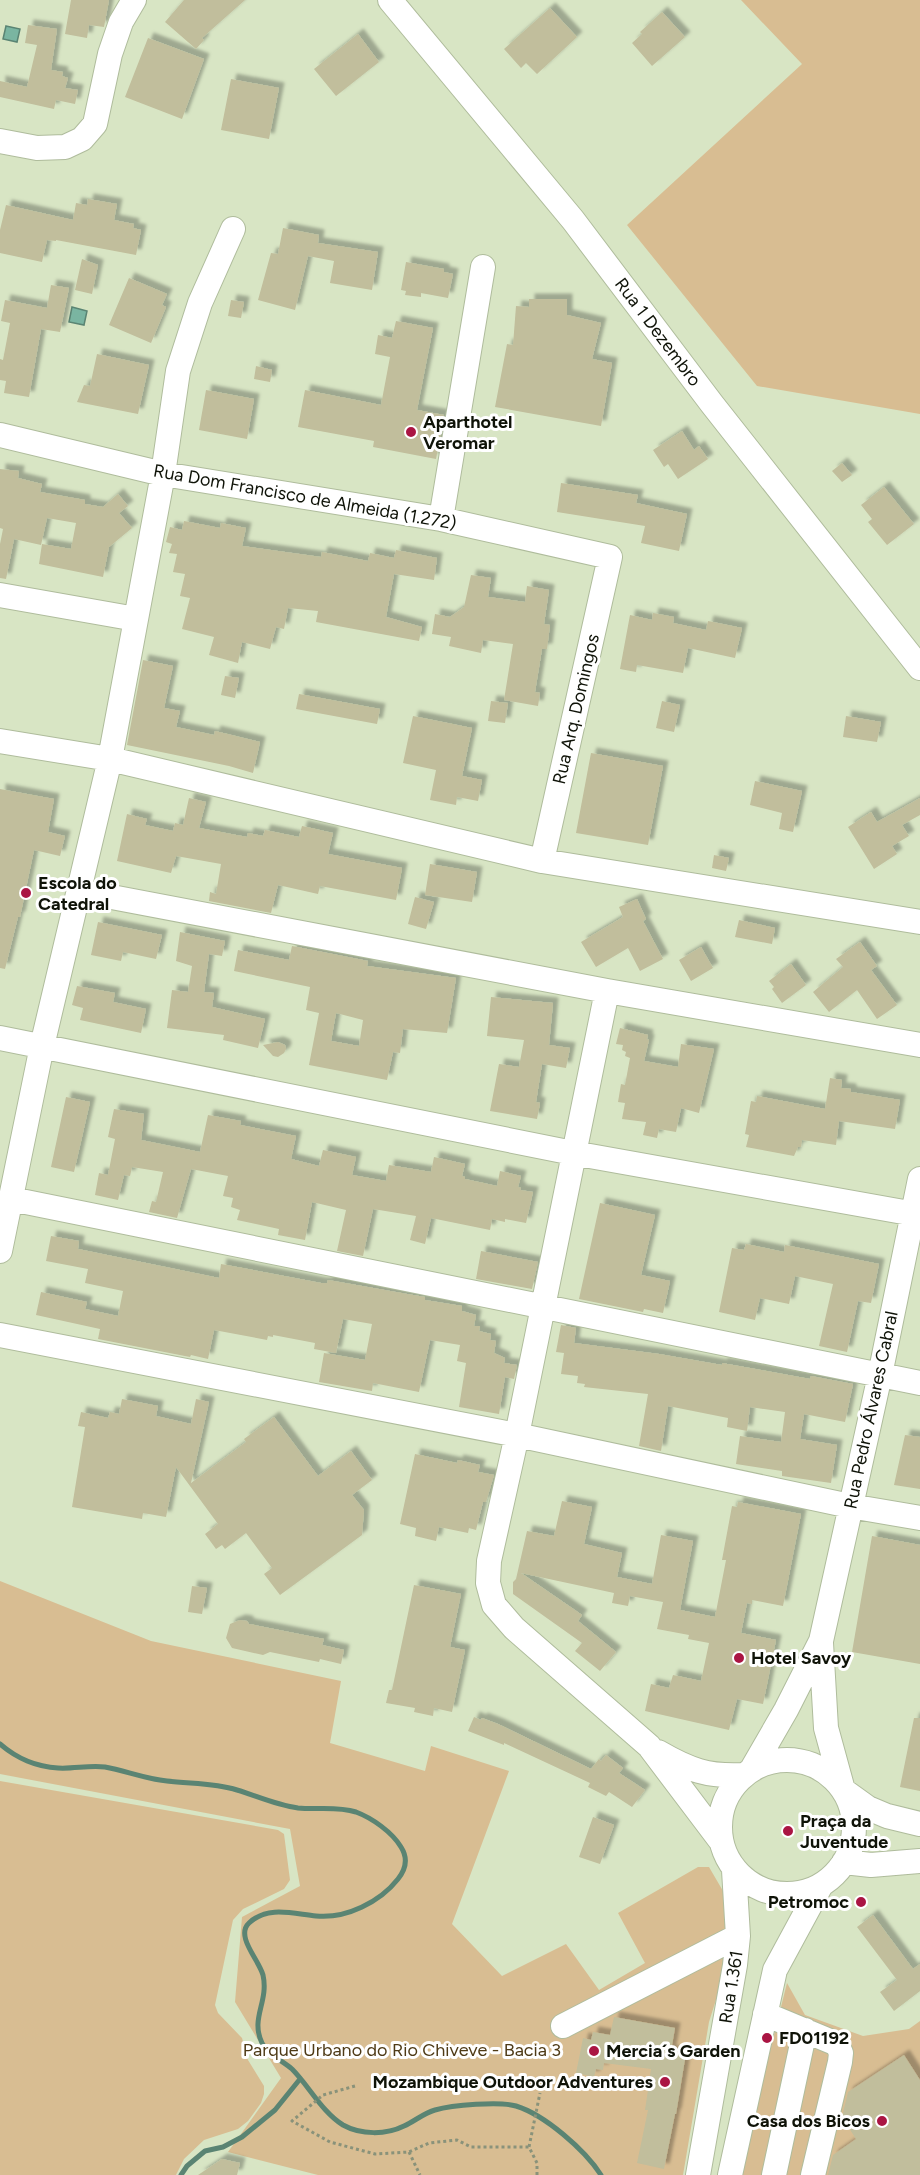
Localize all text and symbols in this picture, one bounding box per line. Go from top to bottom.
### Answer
street label: Rua 1 Dezembro [610,273,706,391]
place label: Aparthotel Veromar [423,411,513,454]
marker: Aparthotel Veromar [404,425,418,439]
street label: Rua Dom Francisco de Almeida (1.272) [152,459,458,535]
street label: Rua Arq. Domingos [548,632,604,786]
place label: Escola do Catedral [38,872,117,915]
marker: Escola do Catedral [19,886,33,900]
street label: Rua Pedro Álvares Cabral [839,1309,903,1511]
place label: Hotel Savoy [751,1647,852,1669]
marker: Hotel Savoy [732,1651,746,1665]
place label: Praça da Juventude [800,1810,888,1853]
marker: Praça da Juventude [781,1824,795,1838]
place label: Petromoc [768,1891,849,1913]
marker: Petromoc [854,1895,868,1909]
street label: Rua 1.361 [714,1949,748,2025]
place label: FD01192 [779,2027,849,2049]
marker: FD01192 [760,2031,774,2045]
park label: Parque Urbano do Rio Chiveve - Bacia 3 [243,2039,561,2061]
place label: Mercia´s Garden [606,2040,740,2062]
marker: Mercia´s Garden [587,2044,601,2058]
place label: Mozambique Outdoor Adventures [373,2071,654,2093]
marker: Mozambique Outdoor Adventures [658,2075,672,2089]
place label: Casa dos Bicos [747,2110,871,2132]
marker: Casa dos Bicos [875,2114,889,2128]

